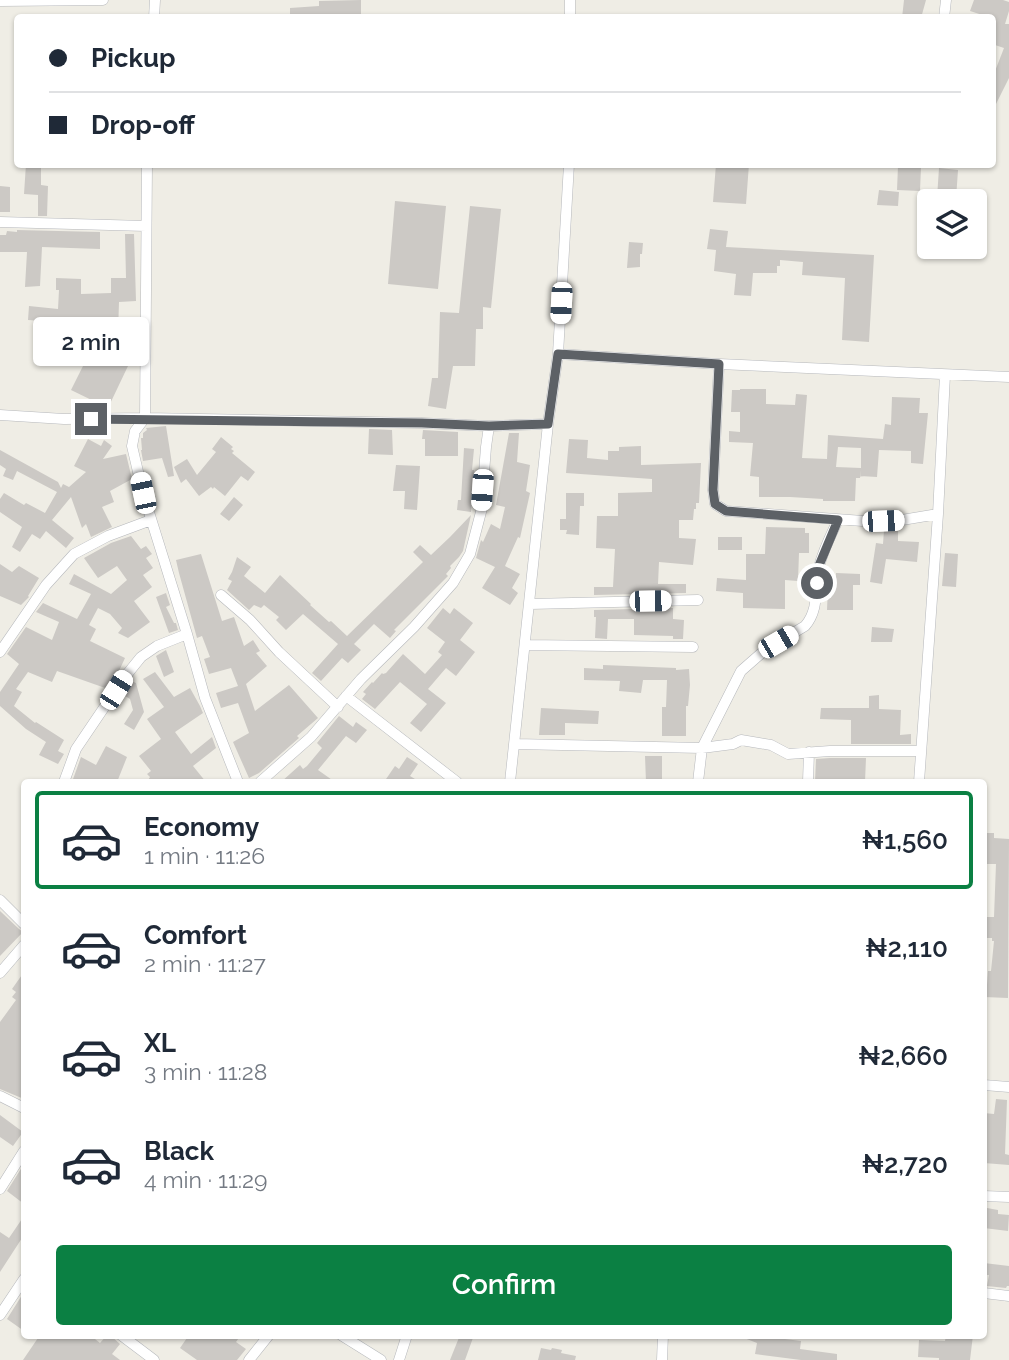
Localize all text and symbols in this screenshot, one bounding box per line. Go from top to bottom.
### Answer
text: Pickup [91,43,176,73]
text: Drop-off [91,110,195,140]
map controls [917,189,987,259]
button: layers [917,189,987,259]
car [550,281,573,325]
callout: 2 min [33,318,149,366]
text: 2 min [62,328,120,355]
route end [75,403,107,435]
car [471,468,494,512]
car [129,470,158,516]
car [862,510,905,532]
route start [801,567,833,599]
car [629,590,672,612]
car [755,622,802,662]
car [96,667,137,713]
icon: car [60,809,123,872]
text: Economy [144,812,259,842]
text: ₦1,560 [862,825,948,855]
text: 1 min · 11:26 [144,842,265,869]
icon: car [60,917,123,980]
text: Comfort [144,920,247,950]
text: ₦2,110 [865,933,948,963]
text: 2 min · 11:27 [144,950,266,977]
icon: car [60,1025,123,1088]
text: XL [144,1028,176,1058]
text: ₦2,660 [858,1041,948,1071]
text: 3 min · 11:28 [144,1058,267,1085]
icon: car [60,1133,123,1196]
text: Black [144,1136,214,1166]
text: ₦2,720 [862,1149,948,1179]
text: 4 min · 11:29 [144,1166,268,1193]
button: Confirm [56,1245,952,1325]

